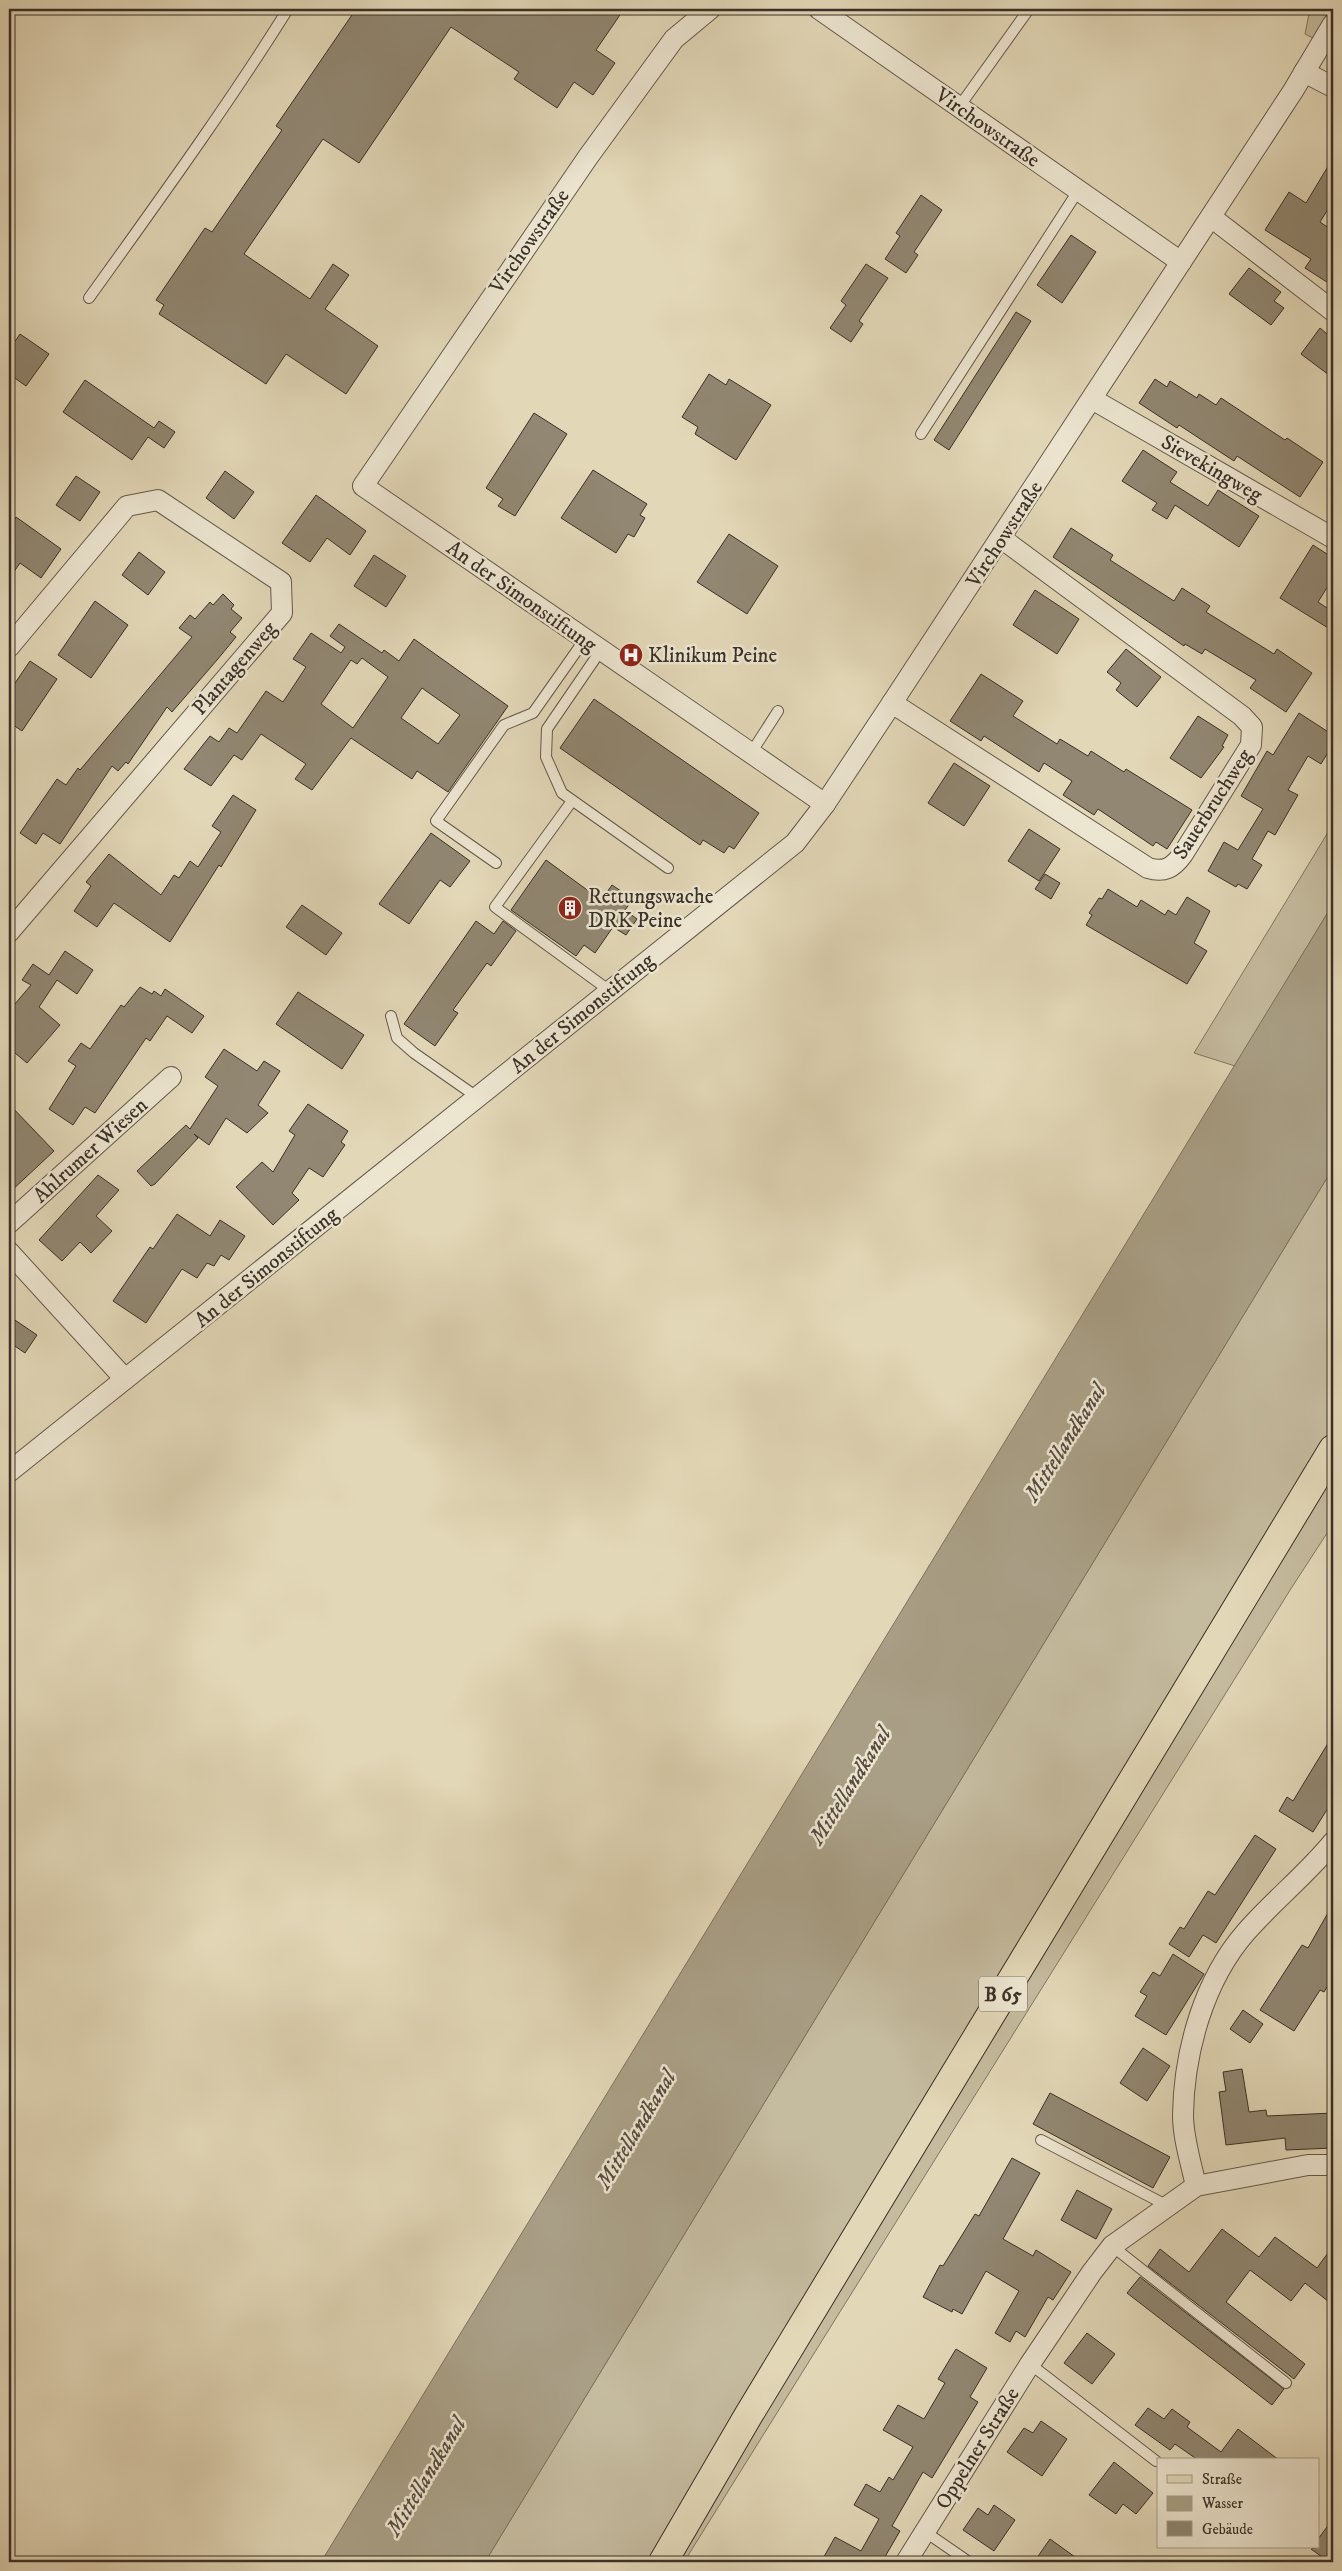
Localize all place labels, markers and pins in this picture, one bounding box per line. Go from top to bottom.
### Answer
hospital icon: Klinikum Peine [618,642,644,668]
place label: Klinikum Peine [648,643,778,669]
place label: Rettungswache DRK Peine [588,884,714,934]
building icon: Rettungswache DRK Peine [557,895,583,921]

